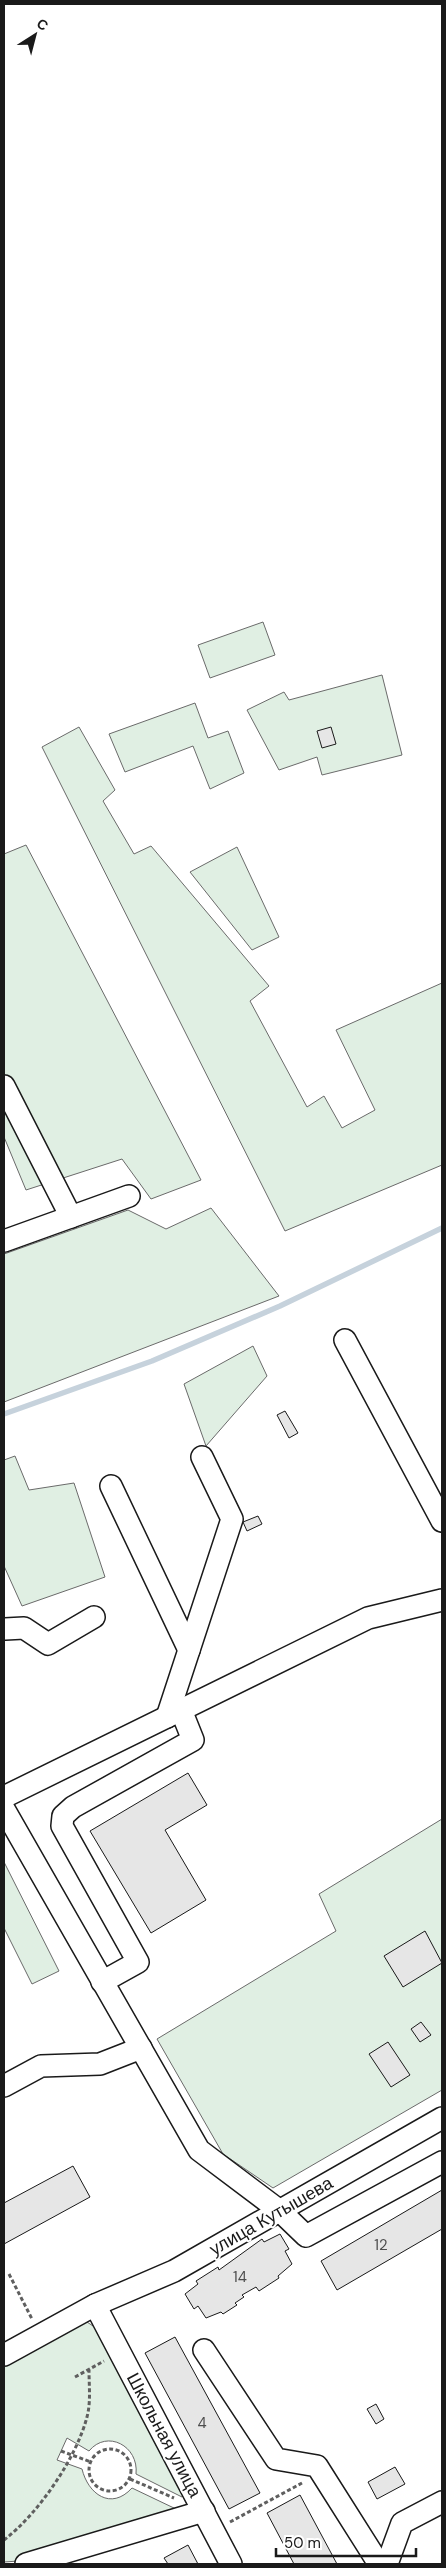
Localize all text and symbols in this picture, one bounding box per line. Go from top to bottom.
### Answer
north arrow [10,10,60,60]
text: С [33,14,52,35]
street label: улица Кутышева [205,2170,338,2261]
house number: 12 [374,2235,388,2255]
house number: 14 [233,2267,247,2287]
street label: Школьная улица [121,2368,207,2502]
house number: 4 [197,2413,207,2433]
scale bar [276,2526,416,2558]
text: 50 m [284,2533,321,2553]

